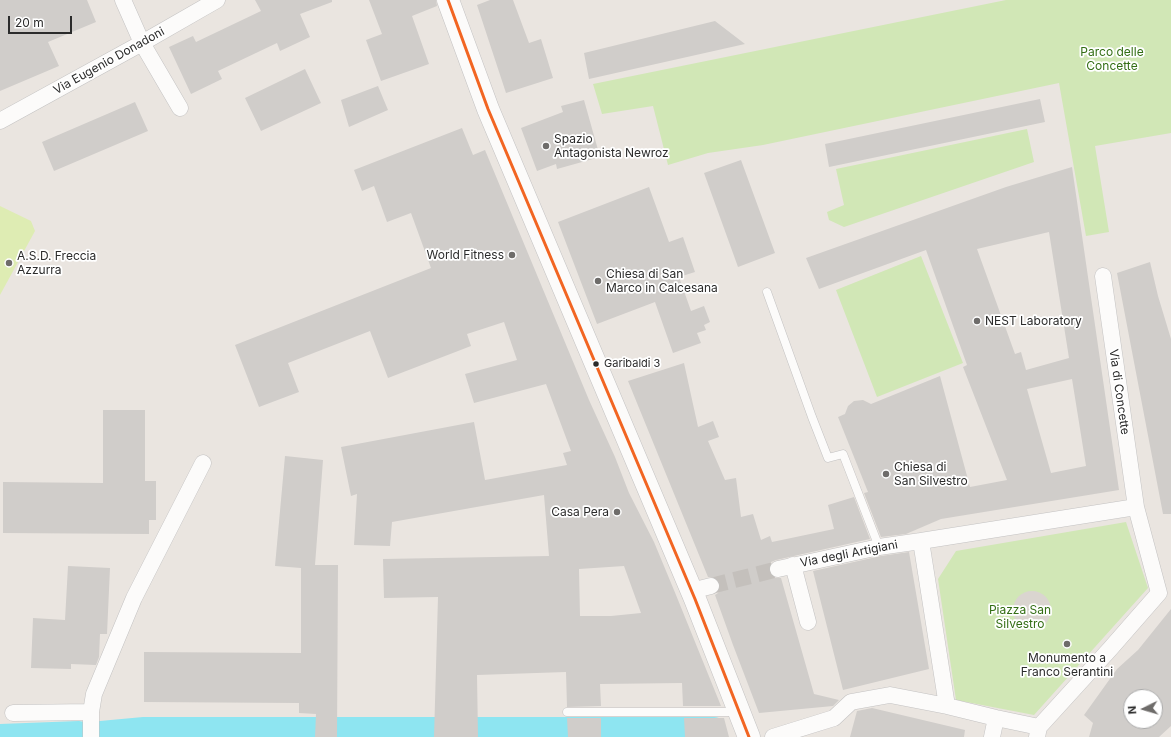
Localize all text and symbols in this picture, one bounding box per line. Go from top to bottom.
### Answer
scale bar [10,8,74,34]
text: 20 m [15,15,44,30]
street label: Via Eugenio Donadoni [51,24,167,98]
park label: Parco delle Concette [1080,45,1144,73]
place label: Spazio Antagonista Newroz [554,132,669,160]
marker: Spazio Antagonista Newroz [541,141,551,151]
place label: World Fitness [427,248,504,262]
place label: A.S.D. Freccia Azzurra [17,249,96,277]
marker: World Fitness [507,250,517,260]
marker: A.S.D. Freccia Azzurra [4,258,14,268]
place label: Chiesa di San Marco in Calcesana [606,267,718,295]
marker: Chiesa di San Marco in Calcesana [593,276,603,286]
place label: NEST Laboratory [985,314,1082,328]
marker: NEST Laboratory [972,316,982,326]
street label: Via di Concette [1106,348,1132,436]
place label: Garibaldi 3 [604,357,660,371]
marker: Garibaldi 3 [591,359,601,369]
place label: Chiesa di San Silvestro [894,460,968,488]
marker: Chiesa di San Silvestro [881,469,891,479]
place label: Casa Pera [551,505,609,519]
marker: Casa Pera [612,507,622,517]
street label: Via degli Artigiani [799,537,899,571]
park label: Piazza San Silvestro [989,603,1051,631]
marker: Monumento a Franco Serantini [1062,639,1072,649]
place label: Monumento a Franco Serantini [1021,651,1113,679]
north arrow [1123,689,1163,729]
text: N [1125,705,1139,715]

